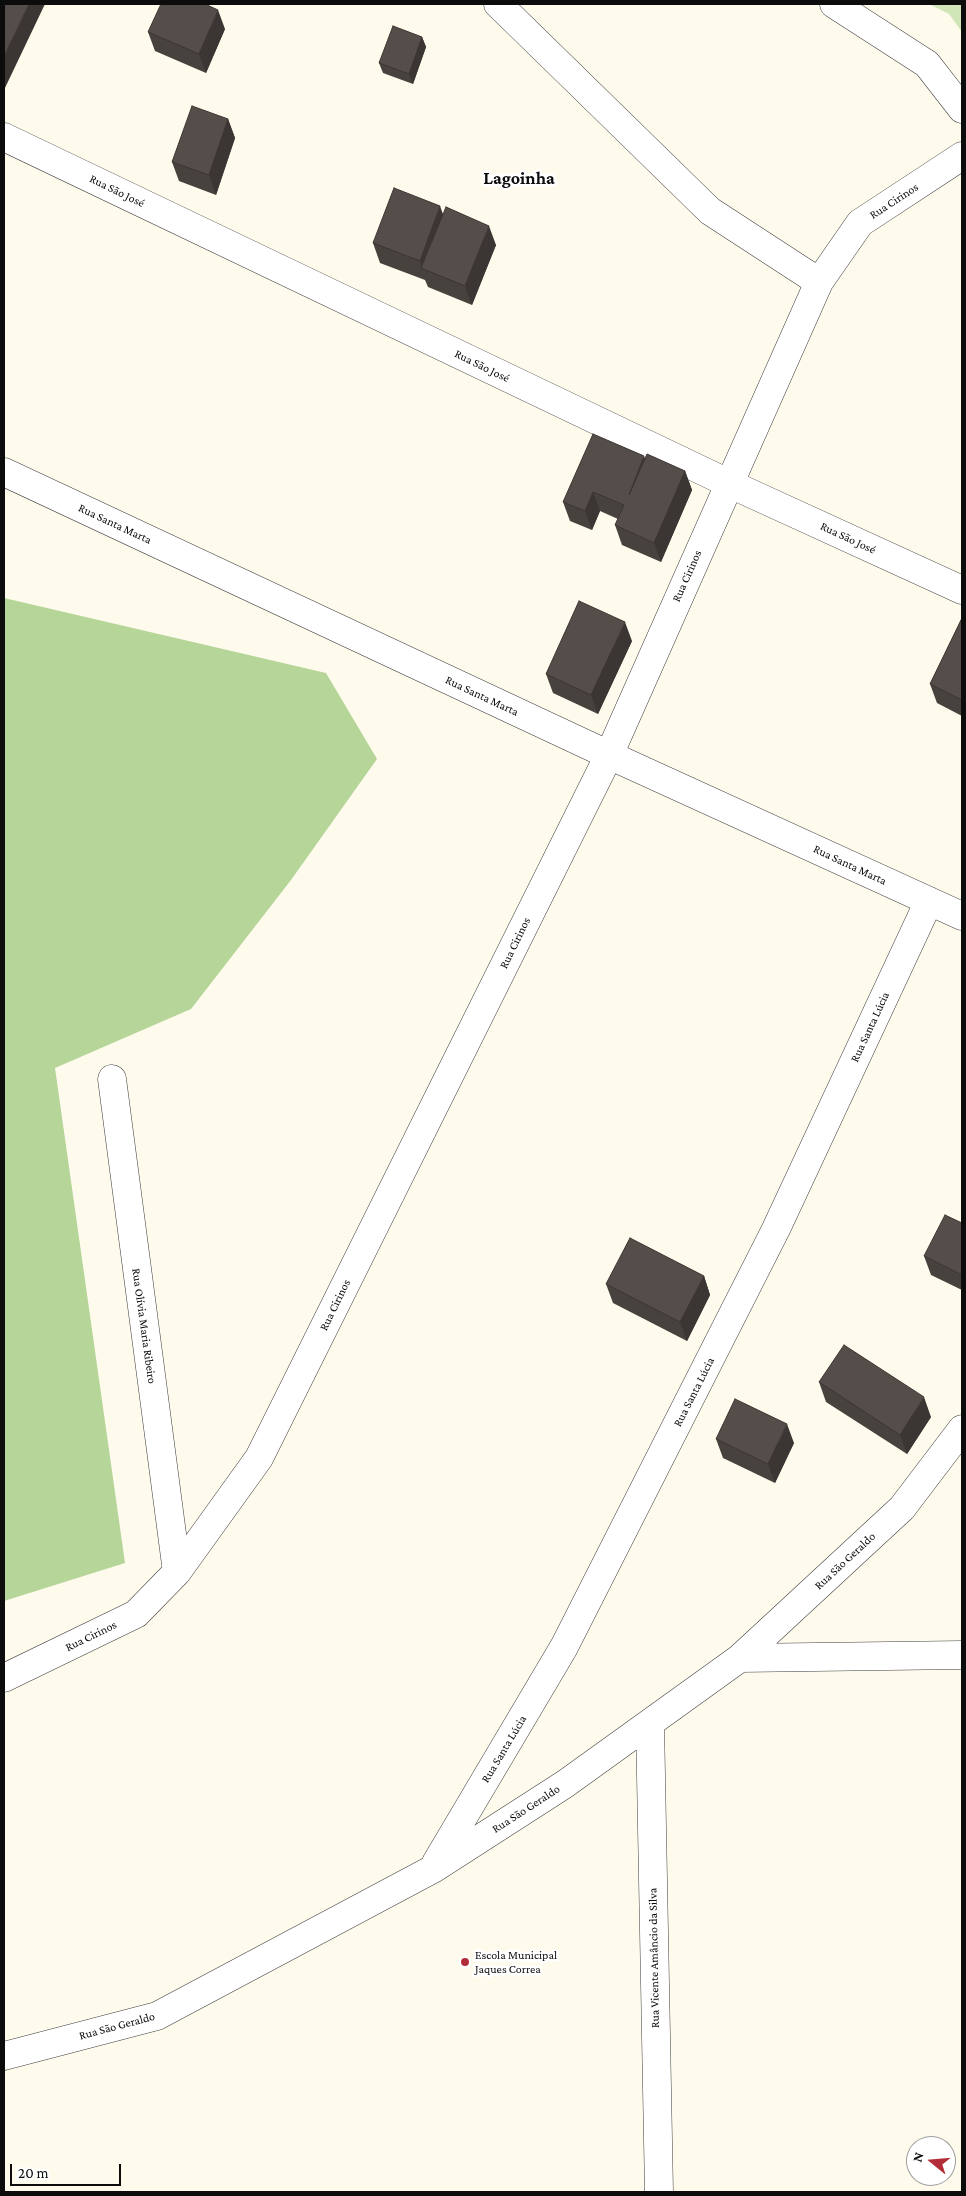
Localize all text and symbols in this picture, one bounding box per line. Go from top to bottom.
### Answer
district label: Lagoinha [483,167,555,189]
street label: Rua São José [87,171,147,211]
street label: Rua Cirinos [867,180,921,222]
street label: Rua São José [452,346,512,386]
street label: Rua Santa Marta [76,501,154,547]
street label: Rua São José [818,519,878,557]
street label: Rua Cirinos [669,548,705,604]
street label: Rua Santa Marta [443,673,521,719]
street label: Rua Santa Marta [811,842,889,888]
street label: Rua Cirinos [496,915,534,971]
street label: Rua Santa Lúcia [847,990,893,1064]
street label: Rua Olívia Maria Ribeiro [129,1267,159,1385]
street label: Rua Cirinos [316,1277,354,1333]
street label: Rua Santa Lúcia [670,1355,718,1429]
street label: Rua São Geraldo [812,1529,878,1593]
street label: Rua Cirinos [63,1617,119,1655]
street label: Rua Santa Lúcia [478,1713,530,1785]
street label: Rua São Geraldo [489,1782,563,1836]
street label: Rua Vicente Amâncio da Silva [646,1888,662,2028]
place label: Escola Municipal Jaques Correa [475,1948,557,1976]
marker: Escola Municipal Jaques Correa [459,1956,471,1968]
street label: Rua São Geraldo [78,2009,156,2043]
north arrow [906,2136,956,2186]
text: N [909,2150,927,2164]
scale bar [12,2154,124,2186]
text: 20 m [18,2165,49,2181]

